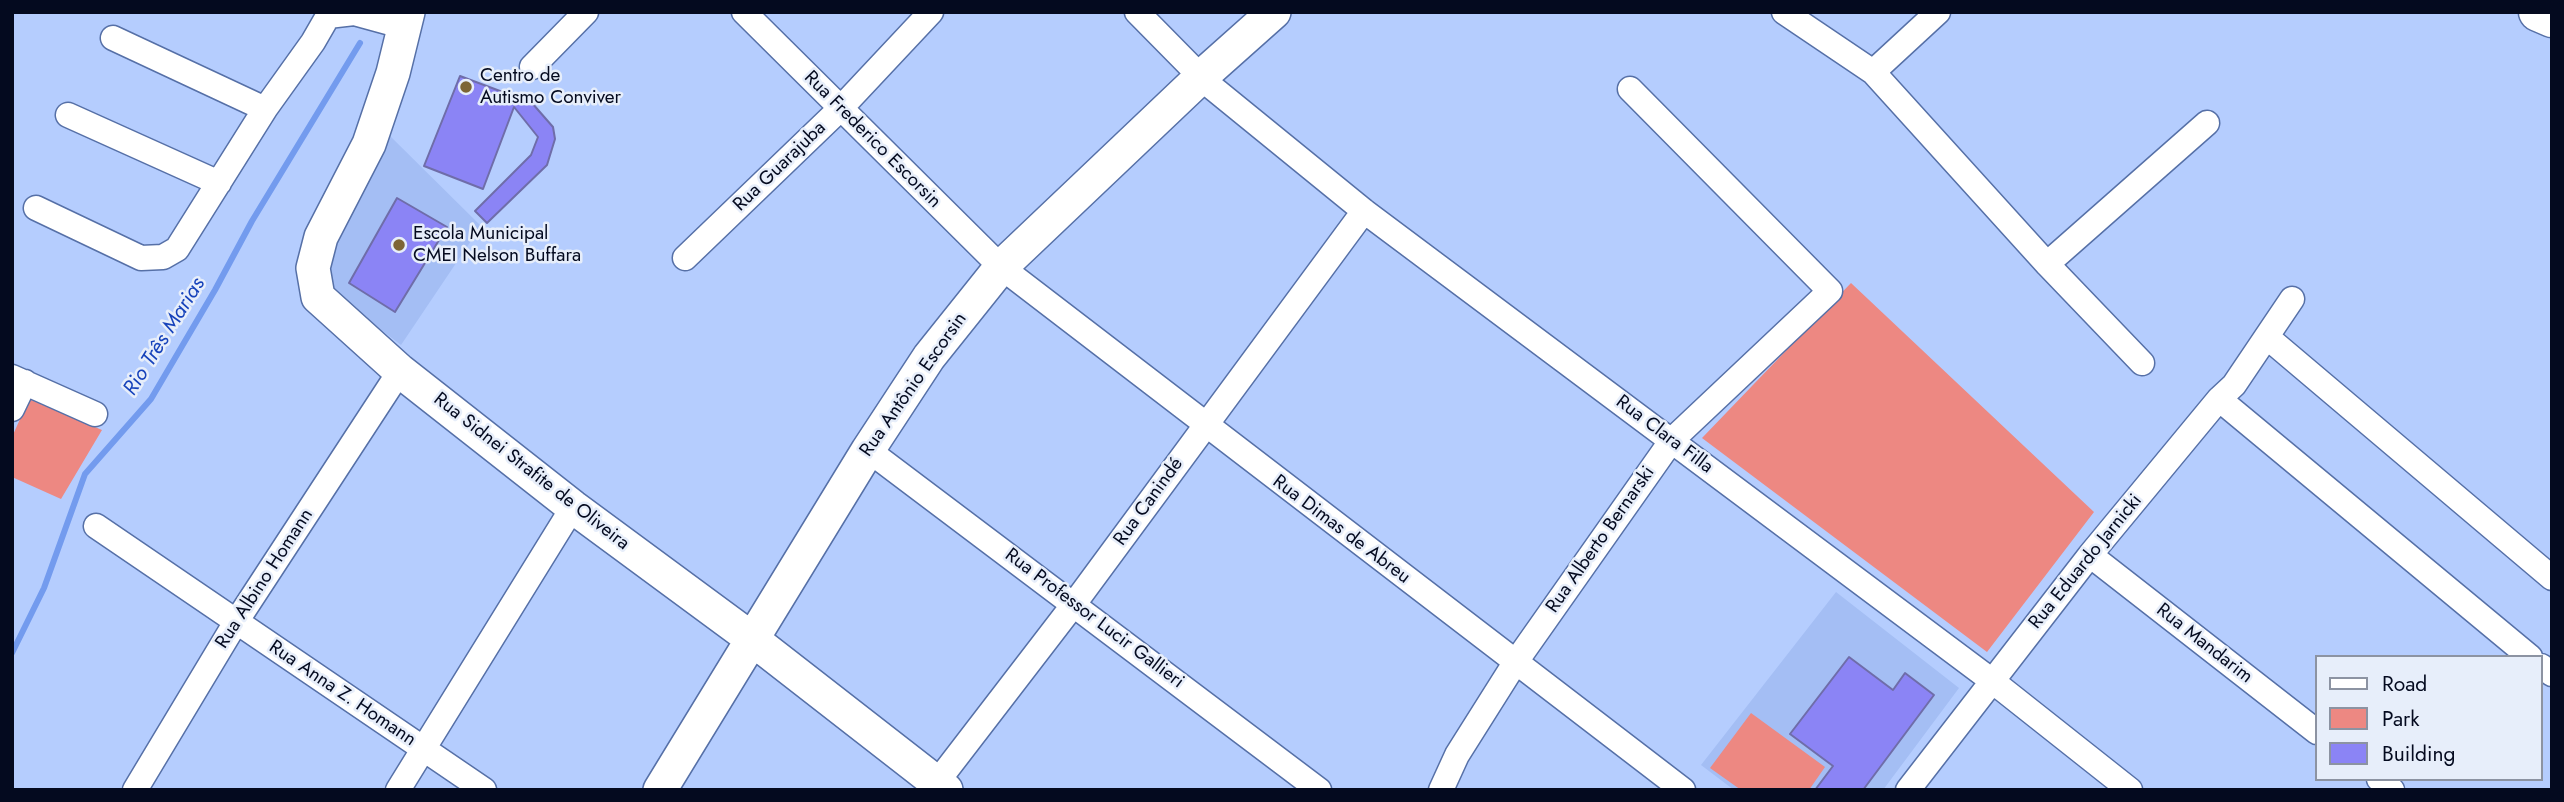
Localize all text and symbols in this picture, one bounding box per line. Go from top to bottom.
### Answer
place label: Centro de Autismo Conviver [480,65,621,109]
street label: Rua Frederico Escorsin [799,67,945,213]
marker: Centro de Autismo Conviver [458,79,474,95]
street label: Rua Guarajuba [729,117,831,217]
place label: Escola Municipal CMEI Nelson Buffara [413,223,581,267]
marker: Escola Municipal CMEI Nelson Buffara [391,237,407,253]
water label: Rio Três Marias [119,274,211,400]
street label: Rua Antônio Escorsin [856,309,972,461]
street label: Rua Sidnei Strafite de Oliveira [429,388,633,556]
street label: Rua Clara Filla [1611,391,1717,479]
street label: Rua Canindé [1109,454,1189,550]
street label: Rua Alberto Bernarski [1542,462,1660,618]
street label: Rua Dimas de Abreu [1268,471,1414,589]
street label: Rua Eduardo Jarnicki [2025,490,2147,634]
street label: Rua Albino Homann [211,505,319,653]
street label: Rua Professor Lucir Gallieri [1000,544,1188,694]
street label: Rua Mandarim [2151,599,2257,689]
street label: Rua Anna Z. Homann [264,636,420,752]
legend [2316,655,2543,781]
text: Road [2382,669,2427,699]
text: Park [2382,704,2419,734]
text: Building [2382,739,2455,769]

